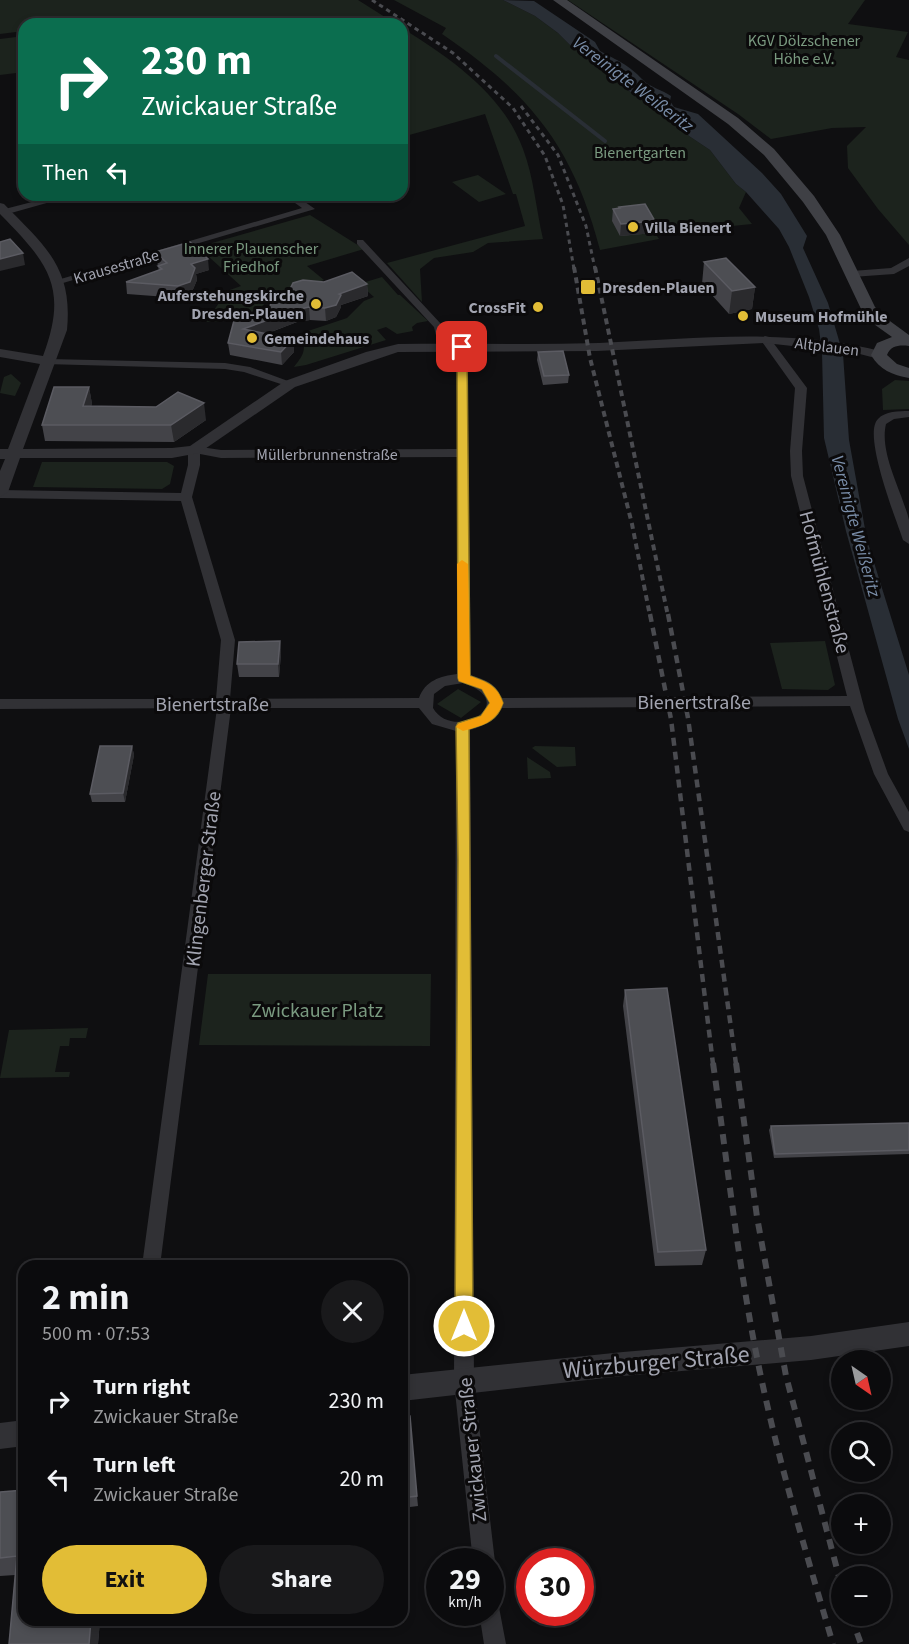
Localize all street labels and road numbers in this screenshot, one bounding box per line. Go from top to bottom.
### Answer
street label: Krausestraße [71,244,162,290]
street label: Altplauen [793,332,860,362]
street label: Müllerbrunnenstraße [256,444,398,466]
street label: Hofmühlenstraße [792,508,857,657]
street label: Bienertstraße [637,689,751,717]
street label: Bienertstraße [155,691,269,719]
street label: Klingenberger Straße [179,790,229,968]
street label: Würzburger Straße [561,1337,751,1388]
street label: Zwickauer Straße [451,1376,495,1524]

